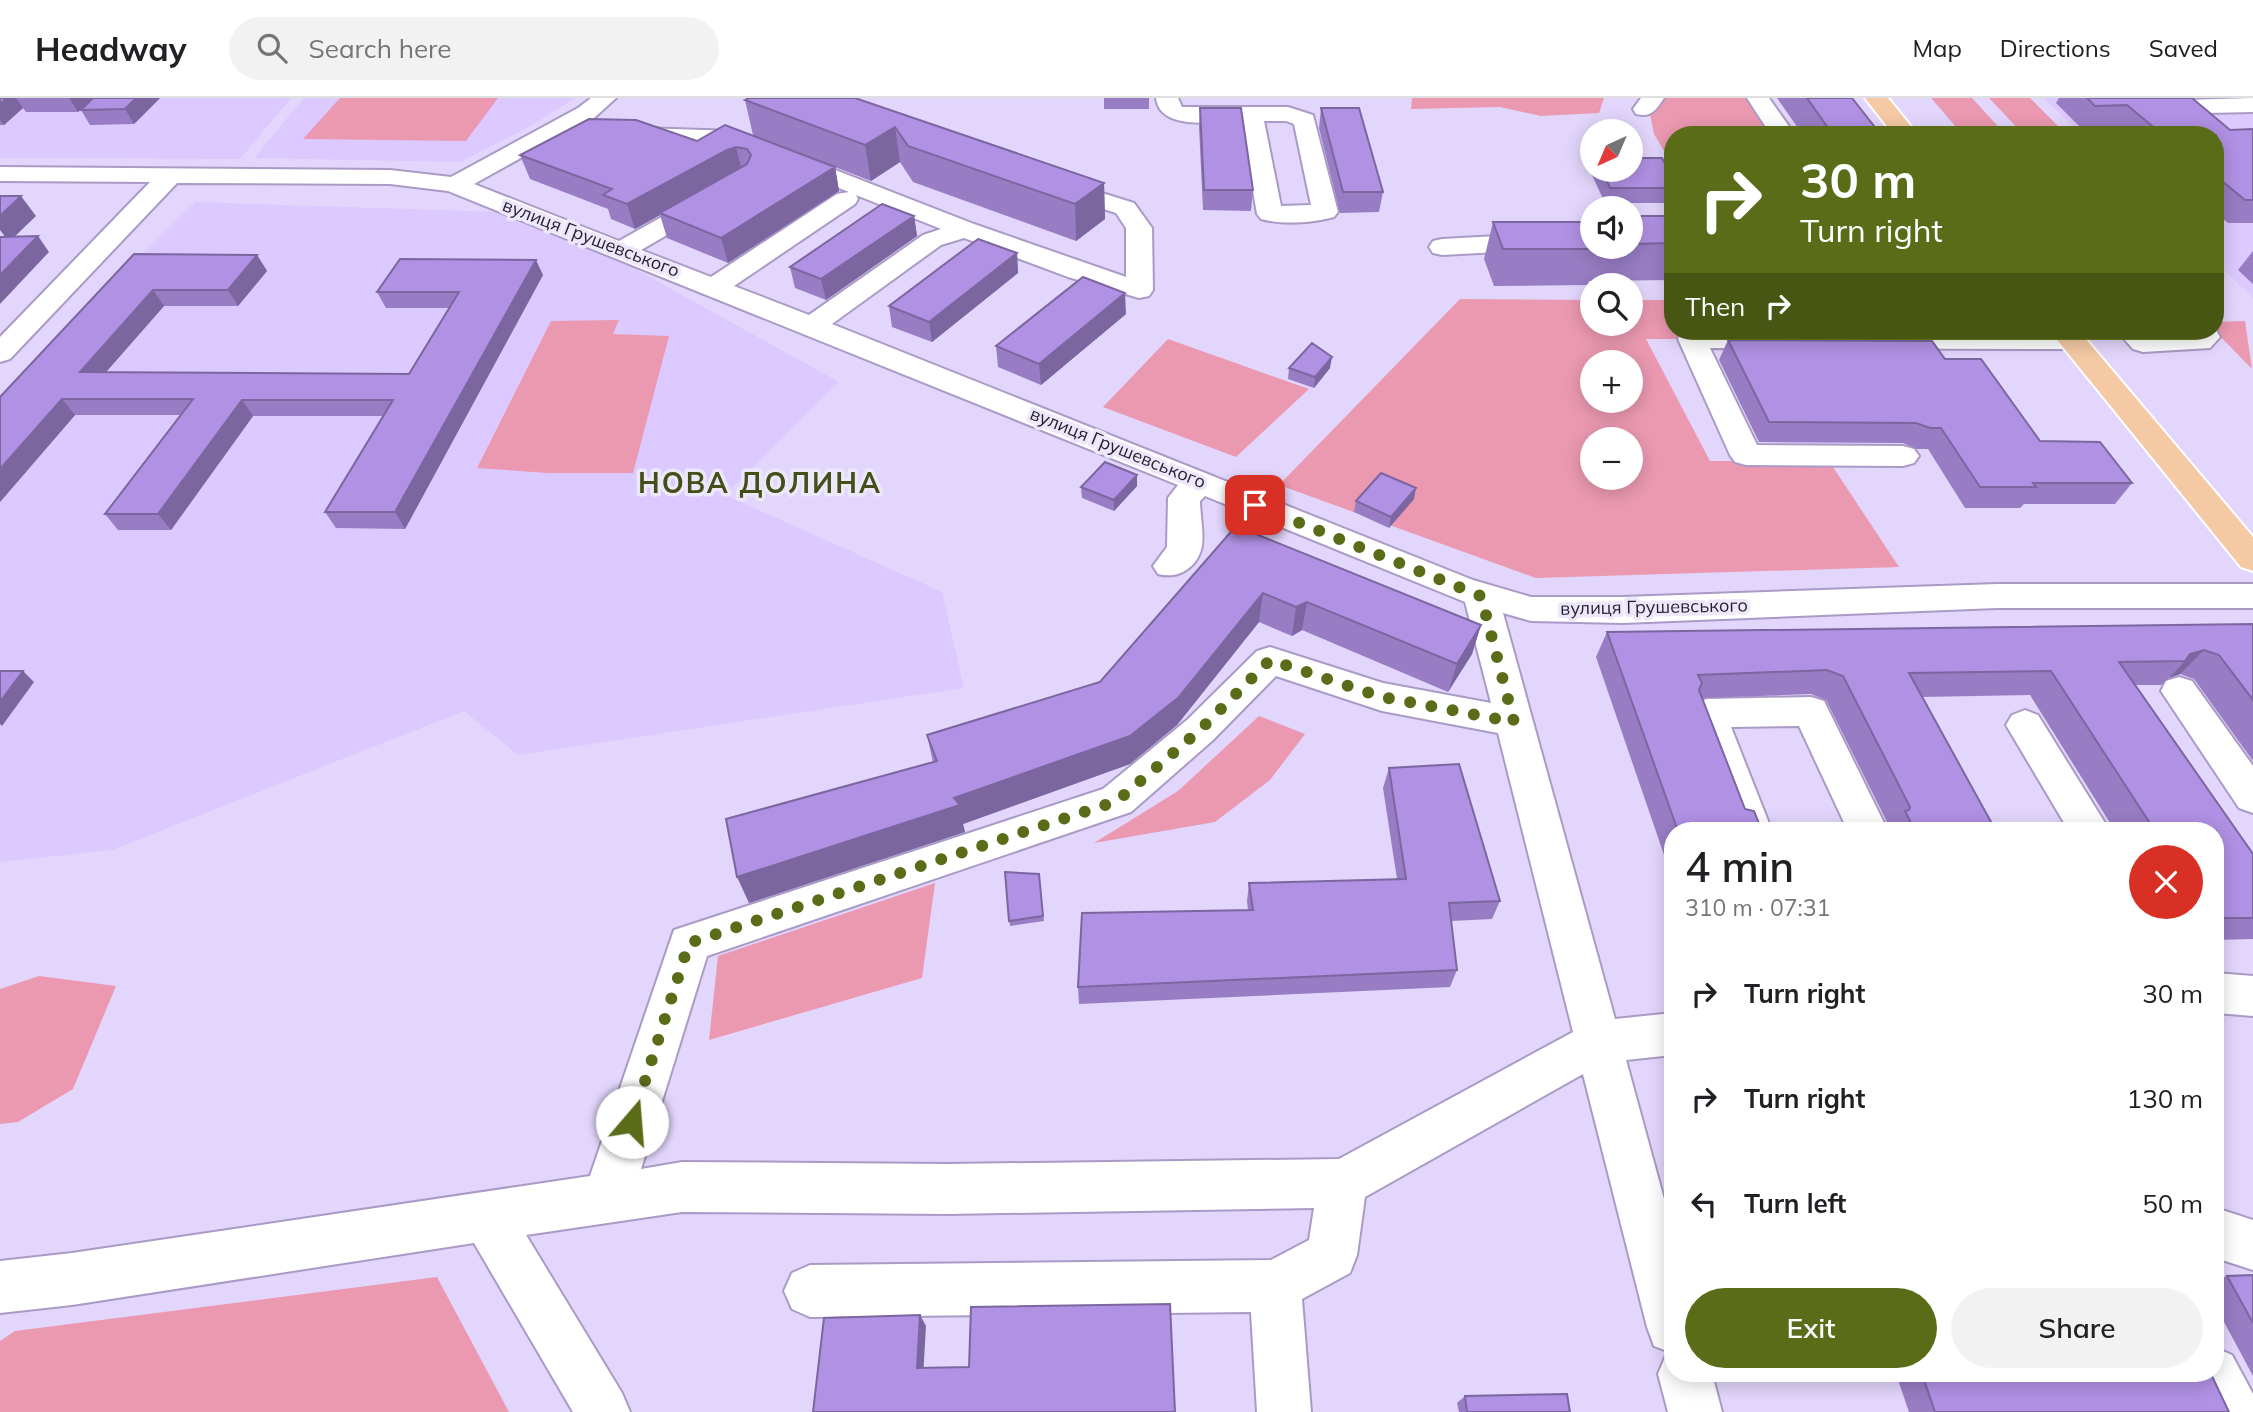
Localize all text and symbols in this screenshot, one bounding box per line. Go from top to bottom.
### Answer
search box [229,17,719,80]
text: Headway [35,28,187,69]
icon: search [253,29,291,67]
text: Search here [309,32,451,65]
text: Map [1912,33,1962,63]
text: Directions [2000,33,2111,63]
text: Saved [2149,33,2218,63]
north arrow [1580,119,1643,182]
map controls [1580,119,1643,490]
text: 30 m [1800,149,1916,210]
icon: right [1685,154,1776,245]
street label: вулиця Грушевського [499,193,683,282]
button: sound [1580,196,1643,259]
text: Turn right [1800,210,1943,250]
button: search [1580,273,1643,336]
icon: right [1759,287,1797,325]
text: Then [1685,290,1745,323]
button: + [1580,350,1643,413]
street label: вулиця Грушевського [1027,402,1209,493]
button: − [1580,427,1643,490]
district label: НОВА ДОЛИНА [638,465,882,500]
pin [1225,475,1285,535]
icon: arrive [1236,486,1274,524]
street label: вулиця Грушевського [1560,593,1748,620]
text: 4 min [1685,840,1794,893]
button: close [2129,845,2203,919]
text: 310 m · 07:31 [1685,893,1830,922]
icon: right [1685,975,1723,1013]
text: Turn right [1744,977,1865,1010]
text: 30 m [2142,977,2203,1010]
icon: right [1685,1080,1723,1118]
text: Turn right [1744,1082,1865,1115]
text: 130 m [2127,1082,2203,1115]
position arrow [595,1085,669,1159]
icon: left [1685,1185,1723,1223]
text: Turn left [1744,1187,1846,1220]
text: 50 m [2142,1187,2203,1220]
button: Exit [1685,1288,1937,1368]
button: Share [1951,1288,2203,1368]

